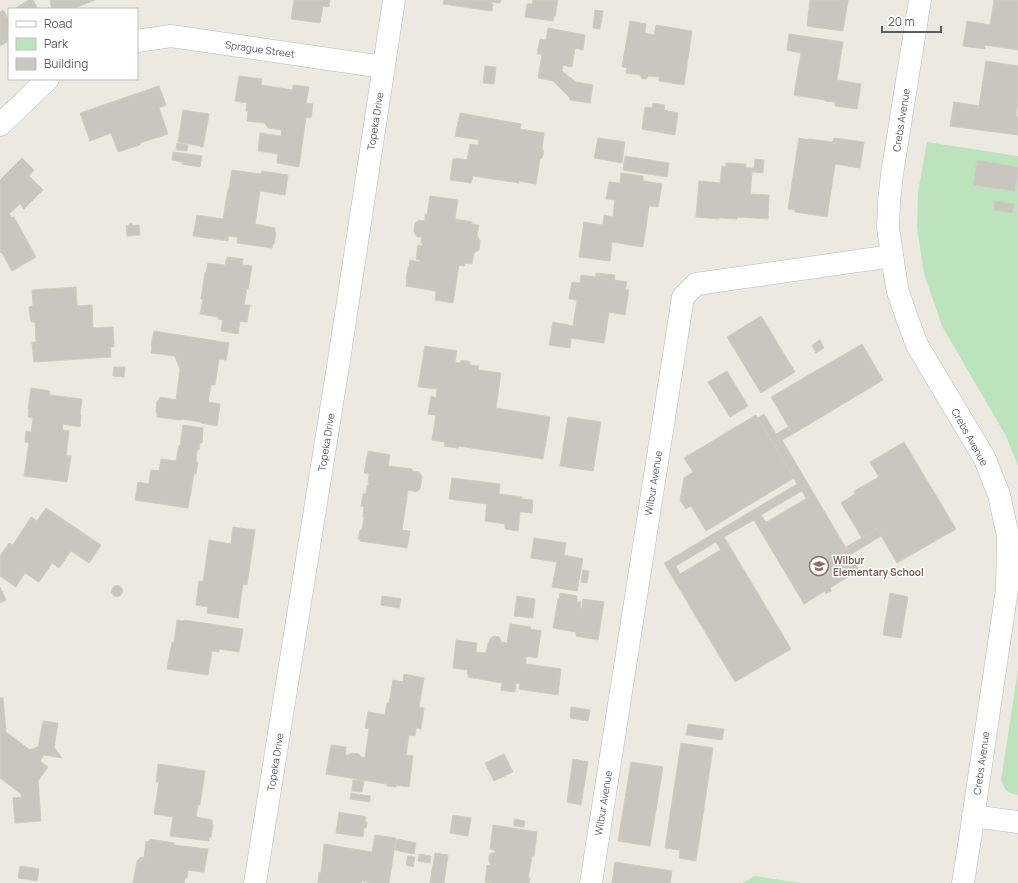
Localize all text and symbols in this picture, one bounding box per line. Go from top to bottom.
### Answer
legend [8,8,138,80]
scale bar [882,8,941,34]
text: 20 m [888,13,915,30]
text: Road [44,15,72,32]
text: Park [44,35,69,52]
street label: Sprague Street [224,37,296,61]
text: Building [44,55,88,72]
street label: Crebs Avenue [889,87,913,153]
street label: Topeka Drive [363,91,387,151]
street label: Crebs Avenue [948,406,992,468]
street label: Topeka Drive [314,412,338,472]
street label: Wilbur Avenue [641,449,665,516]
place label: Wilbur Elementary School [833,553,924,579]
school or university icon: Wilbur Elementary School [808,555,830,577]
street label: Crebs Avenue [970,730,992,796]
street label: Topeka Drive [263,732,287,792]
street label: Wilbur Avenue [591,769,615,836]

